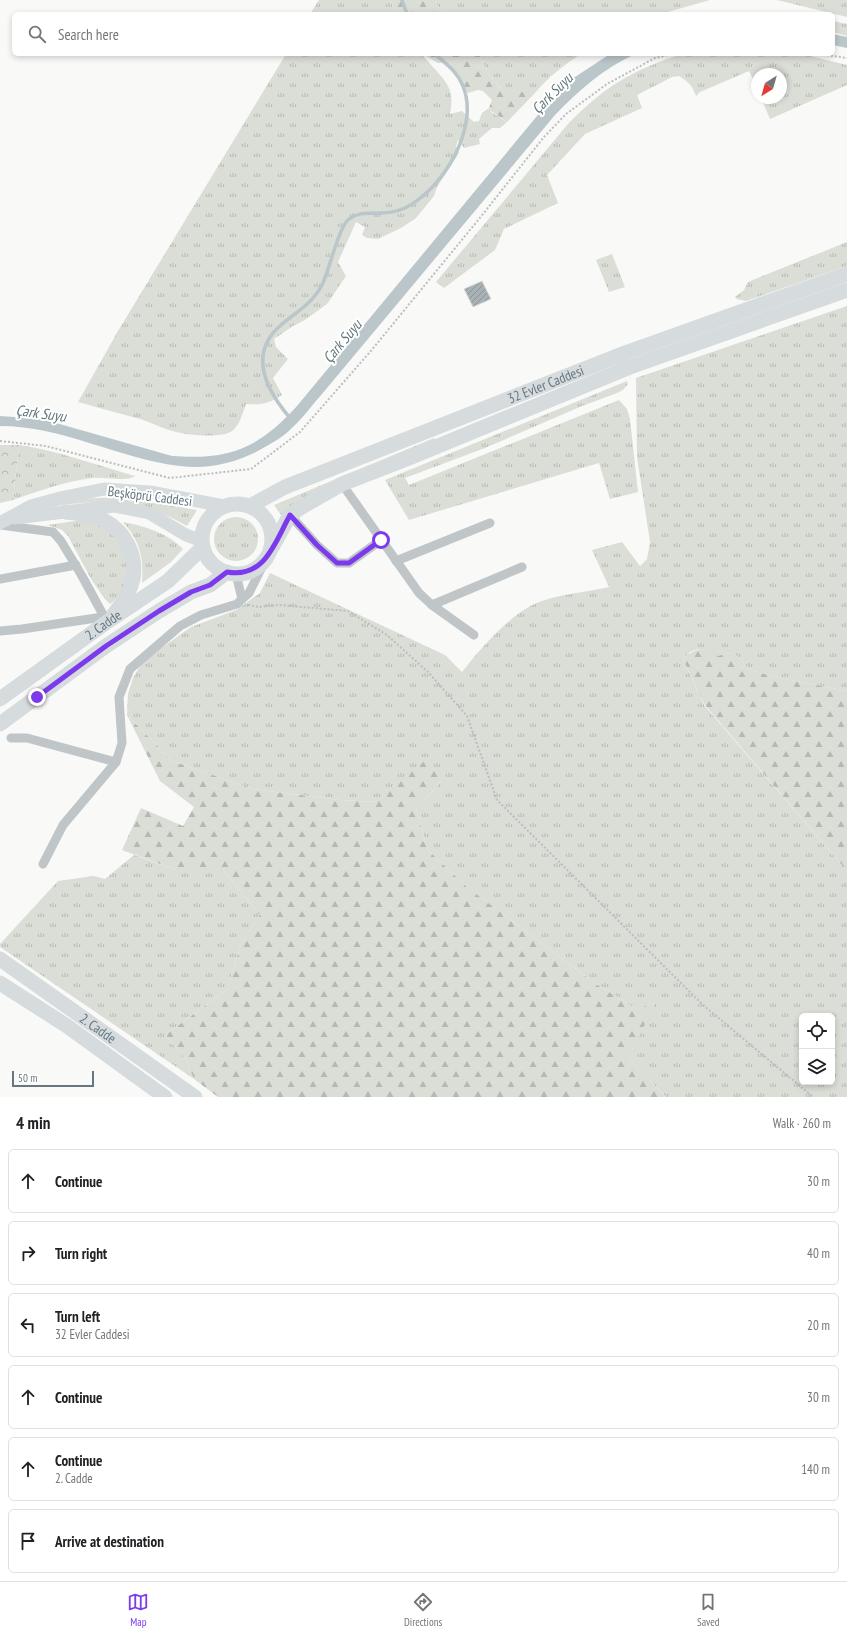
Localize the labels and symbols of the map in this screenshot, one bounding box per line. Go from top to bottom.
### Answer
water label: Çark Suyu [527,67,578,118]
north arrow [751,68,787,104]
water label: Çark Suyu [318,314,366,366]
street label: 32 Evler Caddesi [505,361,586,407]
water label: Çark Suyu [15,400,69,426]
street label: Beşköprü Caddesi [107,482,193,510]
route start [372,531,390,549]
street label: 2. Cadde [81,606,125,644]
route end [28,688,46,706]
street label: 2. Cadde [76,1009,120,1048]
scale bar [12,1069,94,1088]

